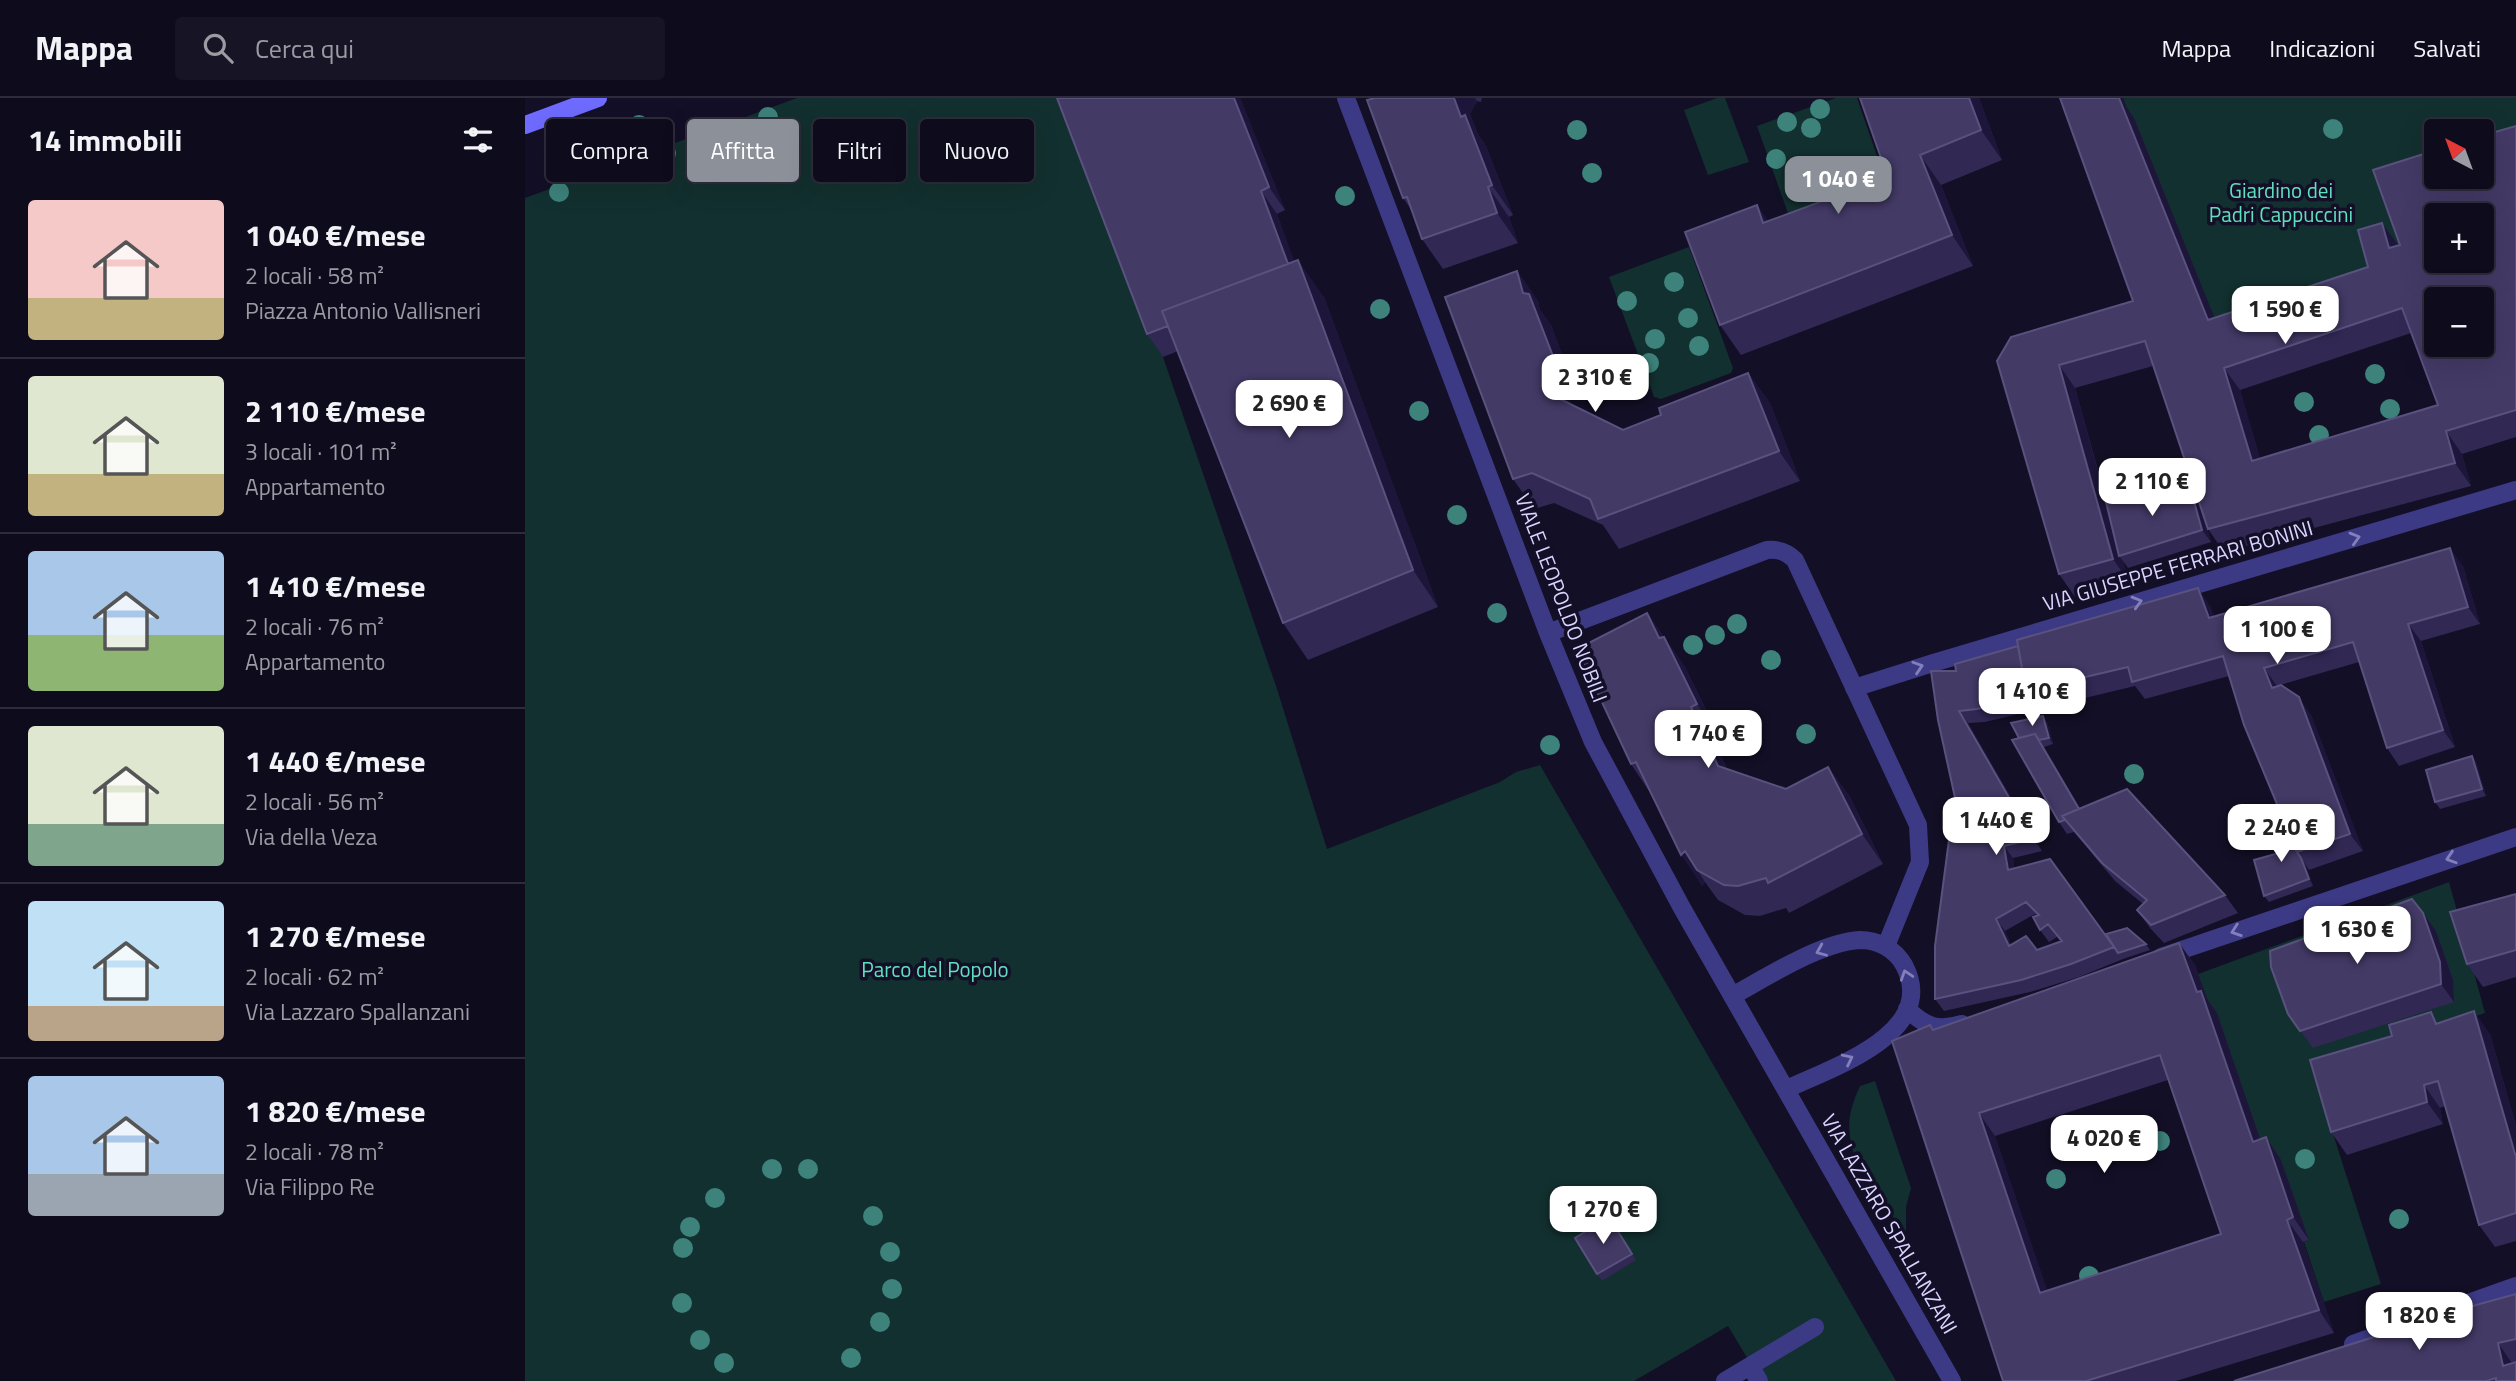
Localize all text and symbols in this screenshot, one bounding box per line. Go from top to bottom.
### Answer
search box [175,17,665,80]
text: Mappa [35,23,133,73]
icon: search [199,29,237,67]
text: Cerca qui [255,29,354,68]
text: Mappa [2162,30,2231,66]
text: Indicazioni [2269,30,2375,66]
text: Salvati [2413,30,2481,66]
text: 14 immobili [28,117,182,163]
chip: Compra [546,119,673,182]
chip: Affitta [687,119,799,182]
chip: Filtri [813,119,906,182]
chip: Nuovo [920,119,1034,182]
north arrow [2424,119,2494,189]
map controls [2424,119,2494,357]
icon: filters [459,121,497,159]
pin: 1 040 € [1773,156,1903,216]
text: 1 040 € [1801,161,1875,196]
park label: Giardino dei Padri Cappuccini [2209,174,2353,230]
button: + [2424,203,2494,273]
text: 1 040 €/mese [245,212,425,258]
icon: home [84,228,168,312]
text: 2 locali · 58 m² [245,258,384,293]
pin: 1 590 € [2220,286,2350,346]
button: − [2424,287,2494,357]
text: 1 590 € [2248,291,2322,326]
text: Piazza Antonio Vallisneri [245,293,481,328]
pin: 2 310 € [1530,354,1660,414]
text: 2 310 € [1558,359,1632,394]
pin: 2 690 € [1224,380,1354,440]
text: 2 690 € [1252,385,1326,420]
text: 2 110 €/mese [245,388,425,434]
icon: home [84,404,168,488]
text: 3 locali · 101 m² [245,434,397,469]
pin: 2 110 € [2087,458,2217,518]
text: 2 110 € [2115,463,2189,498]
text: Appartamento [245,469,385,504]
street label: VIALE LEOPOLDO NOBILI [1507,489,1617,707]
street label: VIA GIUSEPPE FERRARI BONINI [2039,511,2316,619]
one-way arrow [2348,532,2360,546]
text: 1 410 €/mese [245,563,425,609]
icon: home [84,579,168,663]
one-way arrow [2130,596,2142,611]
pin: 1 100 € [2212,606,2342,666]
text: 2 locali · 76 m² [245,609,384,644]
text: 1 100 € [2240,611,2314,646]
text: Appartamento [245,644,385,679]
one-way arrow [1912,661,1924,675]
pin: 1 410 € [1967,668,2097,728]
text: 1 410 € [1995,673,2069,708]
pin: 1 740 € [1643,710,1773,770]
text: 1 740 € [1671,715,1745,750]
text: 1 440 €/mese [245,738,425,784]
icon: home [84,754,168,838]
text: 2 locali · 56 m² [245,784,384,819]
pin: 1 440 € [1931,798,2061,857]
text: 1 440 € [1959,802,2033,837]
pin: 2 240 € [2216,804,2346,864]
text: 2 240 € [2244,809,2318,844]
text: Via della Veza [245,819,377,854]
one-way arrow [2446,850,2458,864]
pin: 1 630 € [2292,906,2422,966]
text: 1 630 € [2320,911,2394,946]
text: 1 270 €/mese [245,913,425,959]
one-way arrow [2230,923,2242,937]
icon: home [84,929,168,1013]
one-way arrow [1815,943,1828,957]
park label: Parco del Popolo [861,953,1009,985]
text: 2 locali · 62 m² [245,959,384,994]
one-way arrow [1900,969,1914,981]
text: Via Lazzaro Spallanzani [245,994,470,1029]
one-way arrow [1841,1054,1853,1068]
text: 1 820 €/mese [245,1088,425,1134]
icon: home [84,1104,168,1188]
street label: VIA LAZZARO SPALLANZANI [1814,1108,1966,1339]
pin: 4 020 € [2039,1116,2169,1175]
text: 4 020 € [2067,1120,2141,1155]
text: 2 locali · 78 m² [245,1134,384,1169]
text: Via Filippo Re [245,1169,375,1204]
pin: 1 270 € [1538,1186,1668,1246]
text: 1 270 € [1566,1191,1640,1226]
pin: 1 820 € [2354,1292,2484,1352]
text: 1 820 € [2382,1297,2456,1332]

